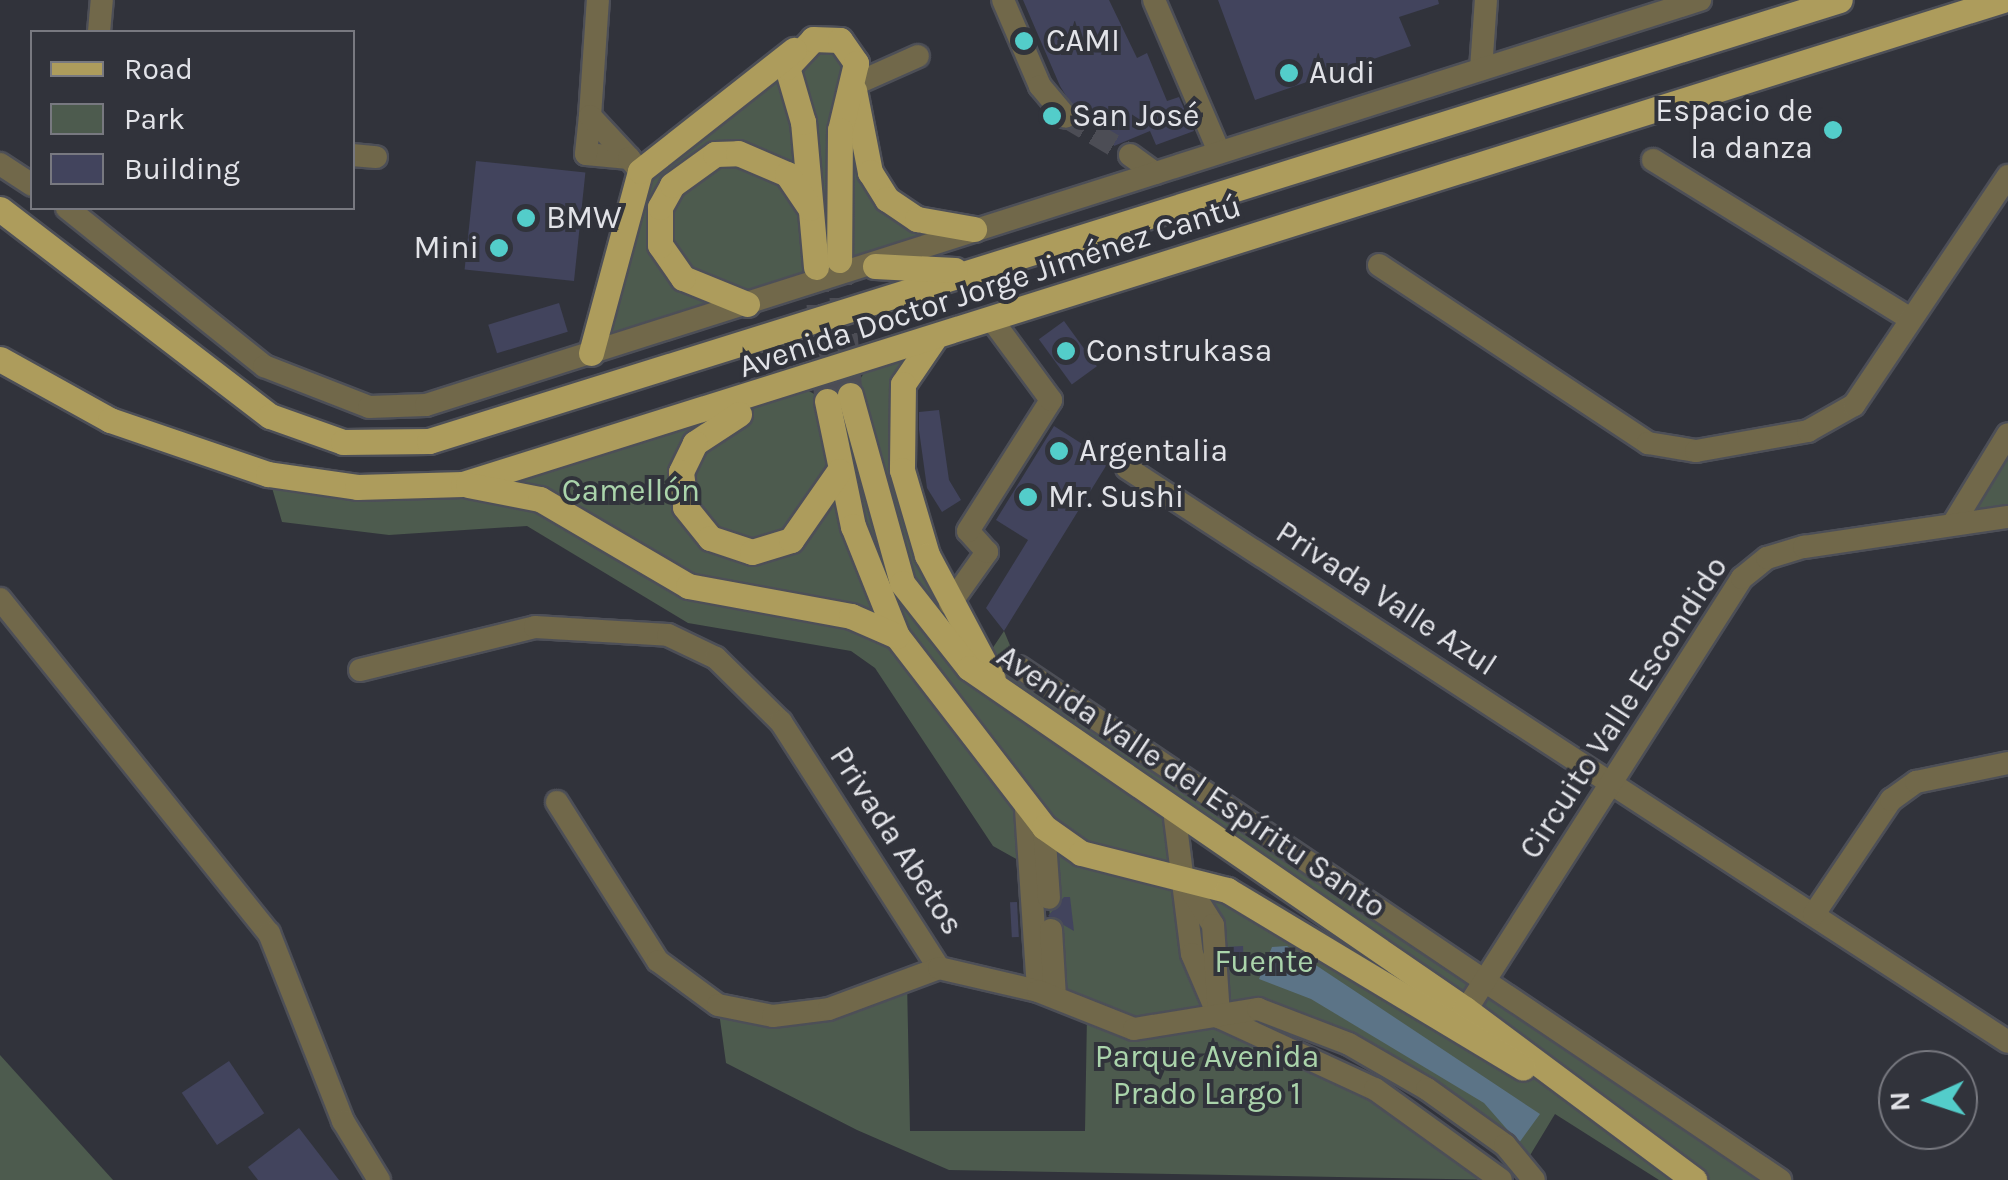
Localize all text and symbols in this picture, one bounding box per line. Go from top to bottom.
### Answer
place label: CAMI [1046,22,1120,60]
marker: CAMI [1011,28,1037,54]
legend [30,30,355,210]
text: Road [124,51,193,87]
place label: Audi [1309,54,1375,92]
marker: Audi [1278,62,1300,84]
place label: Espacio de la danza [1655,93,1813,168]
place label: San José [1072,97,1200,135]
text: Park [124,101,185,137]
marker: San José [1041,105,1063,127]
marker: Espacio de la danza [1822,119,1844,141]
text: Building [124,151,240,187]
street label: Avenida Doctor Jorge Jiménez Cantú [734,187,1246,387]
place label: BMW [546,199,622,237]
marker: BMW [515,207,537,229]
place label: Mini [414,229,479,267]
marker: Mini [488,237,510,259]
place label: Construkasa [1086,332,1272,370]
marker: Construkasa [1055,340,1077,362]
place label: Argentalia [1079,432,1228,470]
marker: Argentalia [1048,440,1070,462]
park label: Camellón [562,472,700,510]
place label: Mr. Sushi [1048,478,1184,516]
marker: Mr. Sushi [1017,486,1039,508]
street label: Privada Valle Azul [1269,513,1503,685]
street label: Circuito Valle Escondido [1512,550,1736,866]
street label: Avenida Valle del Espíritu Santo [989,637,1393,927]
street label: Privada Abetos [821,740,971,942]
park label: Fuente [1214,943,1314,981]
park label: Parque Avenida Prado Largo 1 [1095,1039,1319,1114]
north arrow [1878,1050,1978,1150]
text: N [1883,1091,1917,1112]

